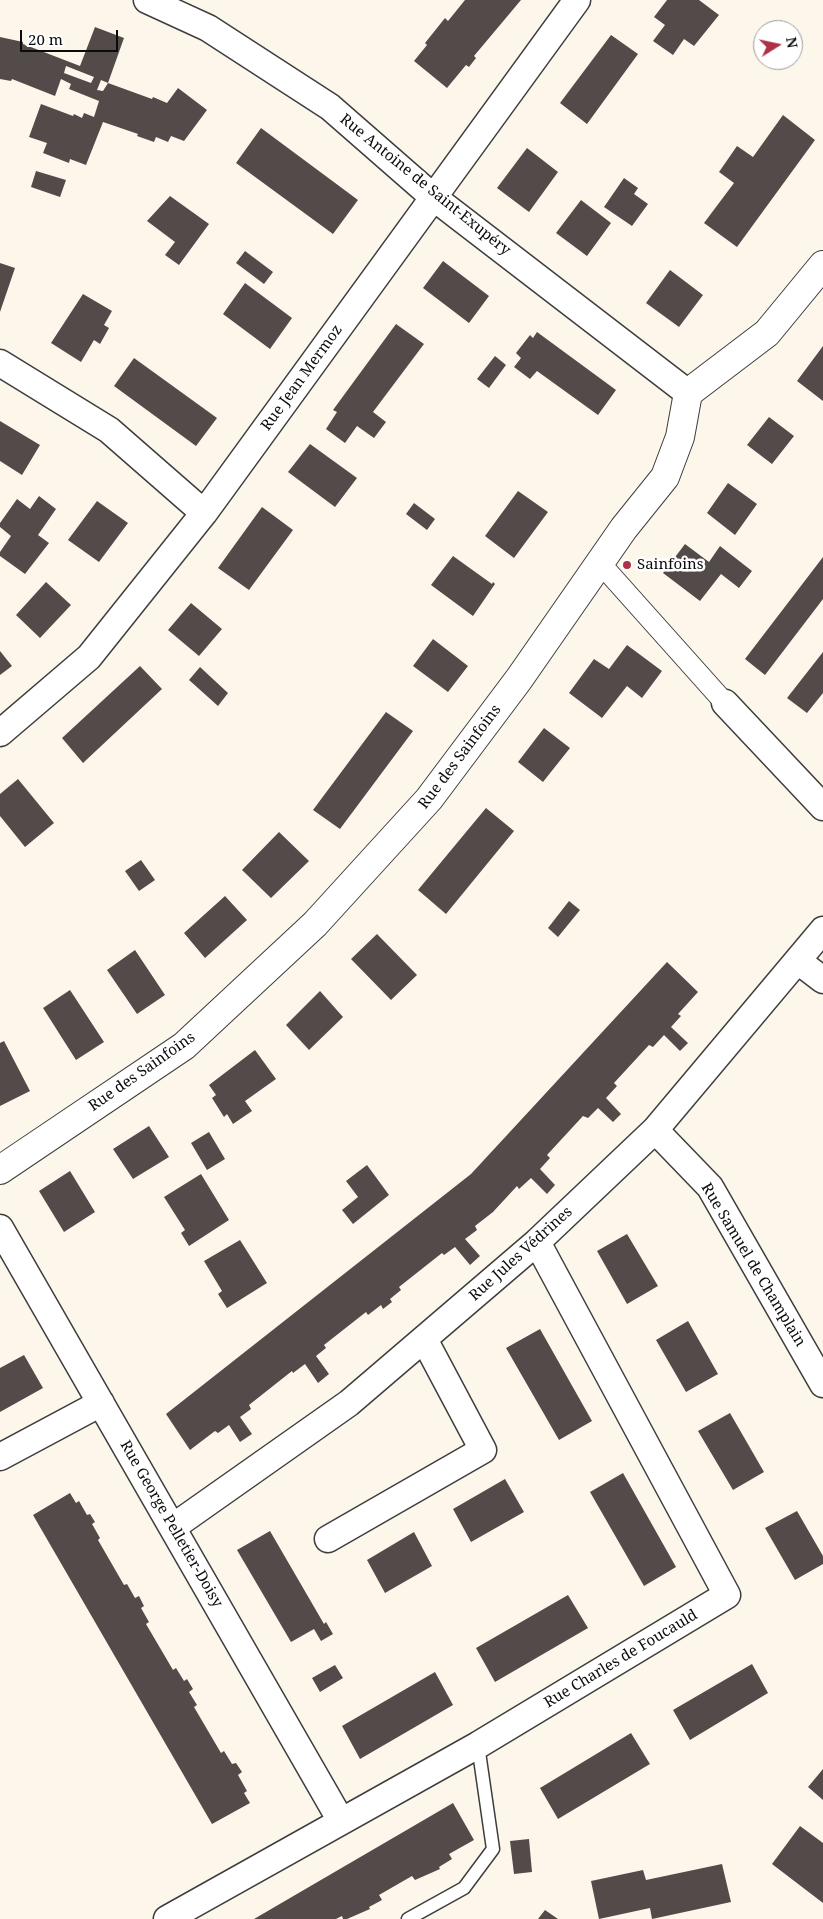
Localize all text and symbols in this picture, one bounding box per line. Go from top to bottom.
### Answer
scale bar [22,20,120,52]
north arrow [753,20,803,70]
text: 20 m [28,29,63,49]
text: N [782,35,803,50]
street label: Rue Antoine de Saint-Exupéry [336,111,514,259]
street label: Rue Jean Mermoz [258,322,346,434]
place label: Sainfoins [637,556,704,574]
marker: Sainfoins [621,559,633,571]
street label: Rue des Sainfoins [415,701,505,813]
street label: Rue des Sainfoins [85,1029,199,1115]
street label: Rue Samuel de Champlain [697,1180,809,1350]
street label: Rue Jules Védrines [466,1203,576,1305]
street label: Rue George Pelletier-Doisy [116,1437,226,1611]
street label: Rue Charles de Foucauld [541,1606,701,1712]

